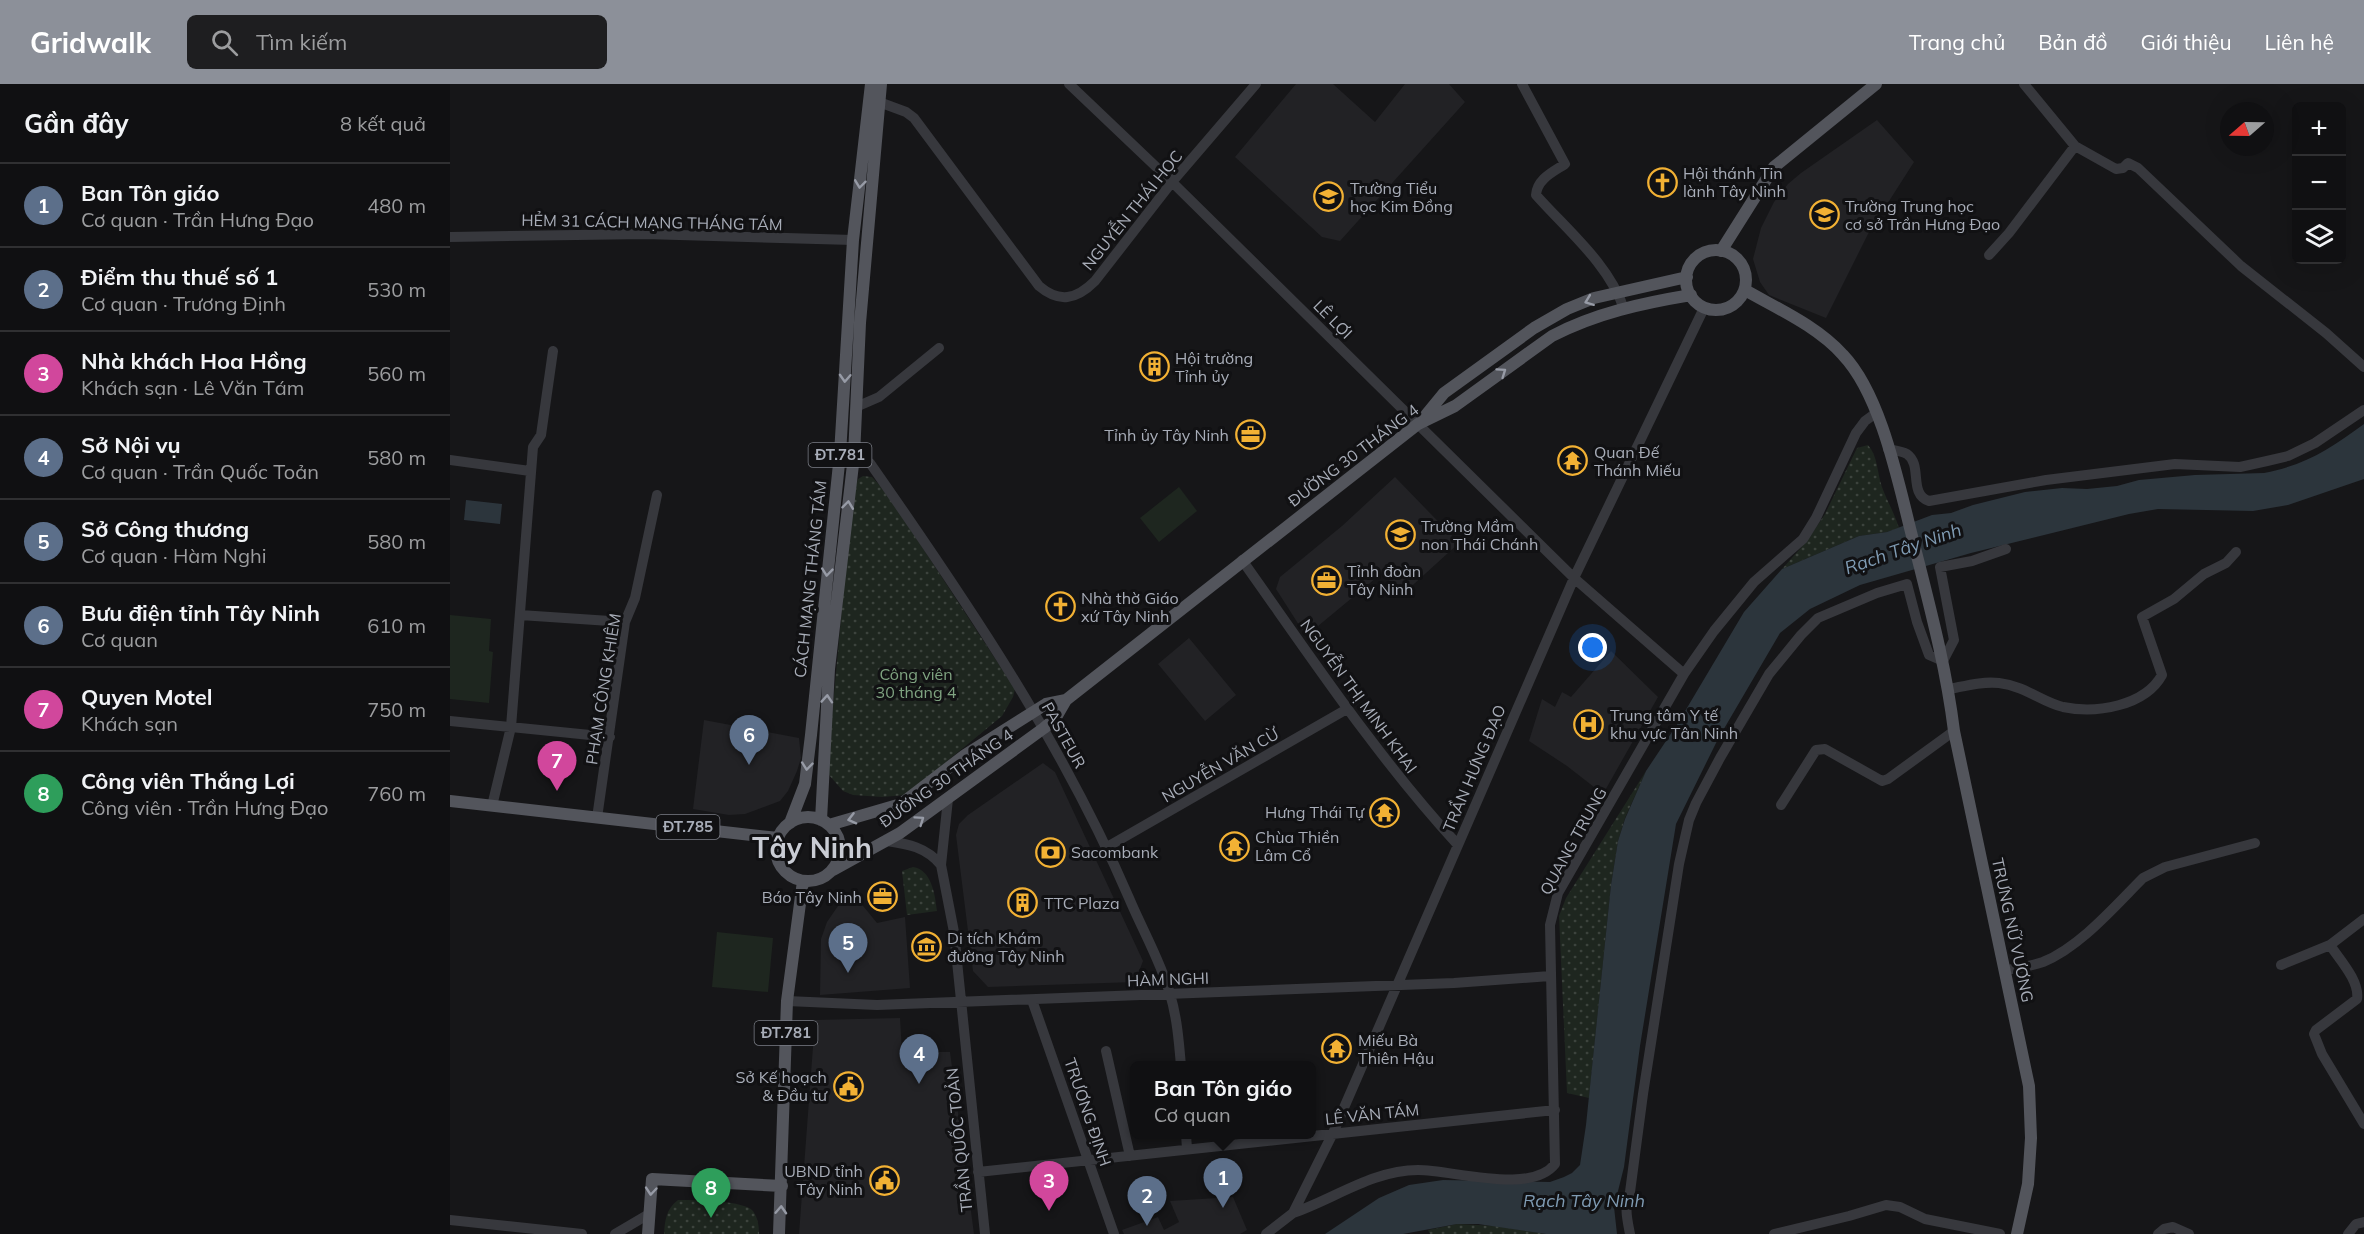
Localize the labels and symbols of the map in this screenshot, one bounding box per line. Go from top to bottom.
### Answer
north arrow [2220,102,2274,156]
street label: NGUYỄN THÁI HỌC [1077,145,1186,274]
place label: Hội thánh Tin lành Tây Ninh [1683,163,1786,201]
church icon: Hội thánh Tin lành Tây Ninh [1646,166,1678,198]
place label: Trường Tiểu học Kim Đồng [1350,178,1453,216]
one-way arrow [854,179,867,188]
school or university icon: Trường Tiểu học Kim Đồng [1313,181,1345,213]
place label: Trường Trung học cơ sở Trần Hưng Đạo [1845,196,2000,234]
school or university icon: Trường Trung học cơ sở Trần Hưng Đạo [1808,199,1840,231]
street label: HẺM 31 CÁCH MẠNG THÁNG TÁM [521,210,783,234]
one-way arrow [1585,293,1595,306]
street label: LÊ LỢI [1309,295,1357,343]
place label: Hội trường Tỉnh ủy [1175,348,1253,386]
building icon: Hội trường Tỉnh ủy [1138,351,1170,383]
one-way arrow [1496,368,1507,379]
one-way arrow [838,374,851,383]
street label: ĐƯỜNG 30 THÁNG 4 [1284,399,1423,511]
office icon: Tỉnh ủy Tây Ninh [1234,419,1266,451]
place label: Tỉnh ủy Tây Ninh [1104,425,1229,445]
place label: Quan Đế Thánh Miếu [1594,442,1681,480]
road number: ĐT.781 [808,443,872,467]
temple icon: Quan Đế Thánh Miếu [1557,445,1589,477]
street label: CÁCH MẠNG THÁNG TÁM [790,479,830,679]
one-way arrow [841,500,854,509]
place label: Trường Mầm non Thái Chánh [1421,516,1538,554]
water label: Rạch Tây Ninh [1841,518,1964,579]
school or university icon: Trường Mầm non Thái Chánh [1384,519,1416,551]
place label: Tỉnh đoàn Tây Ninh [1347,561,1421,599]
office icon: Tỉnh đoàn Tây Ninh [1310,564,1342,596]
one-way arrow [821,568,834,577]
place label: Nhà thờ Giáo xứ Tây Ninh [1081,588,1179,626]
church icon: Nhà thờ Giáo xứ Tây Ninh [1044,591,1076,623]
street label: PHẠM CÔNG KHIÊM [581,612,625,766]
street label: NGUYỄN THỊ MINH KHAI [1296,614,1422,777]
your location [1578,633,1607,662]
park label: Công viên 30 tháng 4 [876,664,957,702]
one-way arrow [820,694,833,703]
street label: PASTEUR [1038,698,1090,772]
street label: TRẦN HƯNG ĐẠO [1438,702,1510,834]
place label: Trung tâm Y tế khu vực Tân Ninh [1610,705,1738,743]
hospital icon: Trung tâm Y tế khu vực Tân Ninh [1573,708,1605,740]
pin: 6 [730,716,768,765]
street label: NGUYỄN VĂN CỪ [1158,722,1283,807]
street label: ĐƯỜNG 30 THÁNG 4 [875,724,1017,832]
pin: 7 [538,742,576,791]
one-way arrow [801,762,814,771]
street label: QUANG TRUNG [1535,784,1611,898]
temple icon: Hưng Thái Tự [1369,796,1401,828]
place label: Hưng Thái Tự [1265,802,1365,822]
one-way arrow [847,811,857,824]
road number: ĐT.785 [656,815,720,839]
one-way arrow [913,816,924,827]
place label: Chùa Thiền Lâm Cổ [1255,827,1339,865]
district label: Tây Ninh [752,830,872,865]
temple icon: Chùa Thiền Lâm Cổ [1218,830,1250,862]
bank icon: Sacombank [1034,836,1066,868]
place label: Sacombank [1071,842,1159,862]
street label: TRƯNG NỮ VƯƠNG [1988,856,2038,1004]
office icon: Báo Tây Ninh [867,881,899,913]
place label: Báo Tây Ninh [762,887,862,907]
building icon: TTC Plaza [1007,887,1039,919]
place label: TTC Plaza [1044,893,1120,913]
pin: 5 [828,924,868,973]
place label: Di tích Khám đường Tây Ninh [947,928,1065,966]
museum icon: Di tích Khám đường Tây Ninh [910,931,942,963]
street label: HÀM NGHI [1127,968,1209,990]
road number: ĐT.781 [754,1021,818,1045]
place label: Miếu Bà Thiên Hậu [1358,1030,1434,1068]
temple icon: Miếu Bà Thiên Hậu [1321,1033,1353,1065]
pin: 4 [900,1034,938,1084]
street label: TRƯƠNG ĐỊNH [1060,1055,1116,1169]
place label: Sở Kế hoạch & Đầu tư [735,1067,828,1105]
street label: TRẦN QUỐC TOẢN [941,1067,977,1213]
public building icon: Sở Kế hoạch & Đầu tư [832,1070,864,1102]
street label: LÊ VĂN TÁM [1324,1099,1420,1129]
pin: 1 [1204,1158,1242,1208]
place label: UBND tỉnh Tây Ninh [784,1161,863,1199]
pin: 3 [1030,1162,1068,1211]
public building icon: UBND tỉnh Tây Ninh [868,1164,900,1196]
pin: 8 [692,1168,730,1218]
pin: 2 [1128,1176,1166,1226]
one-way arrow [645,1187,658,1196]
water label: Rạch Tây Ninh [1523,1189,1645,1212]
one-way arrow [774,1206,787,1215]

